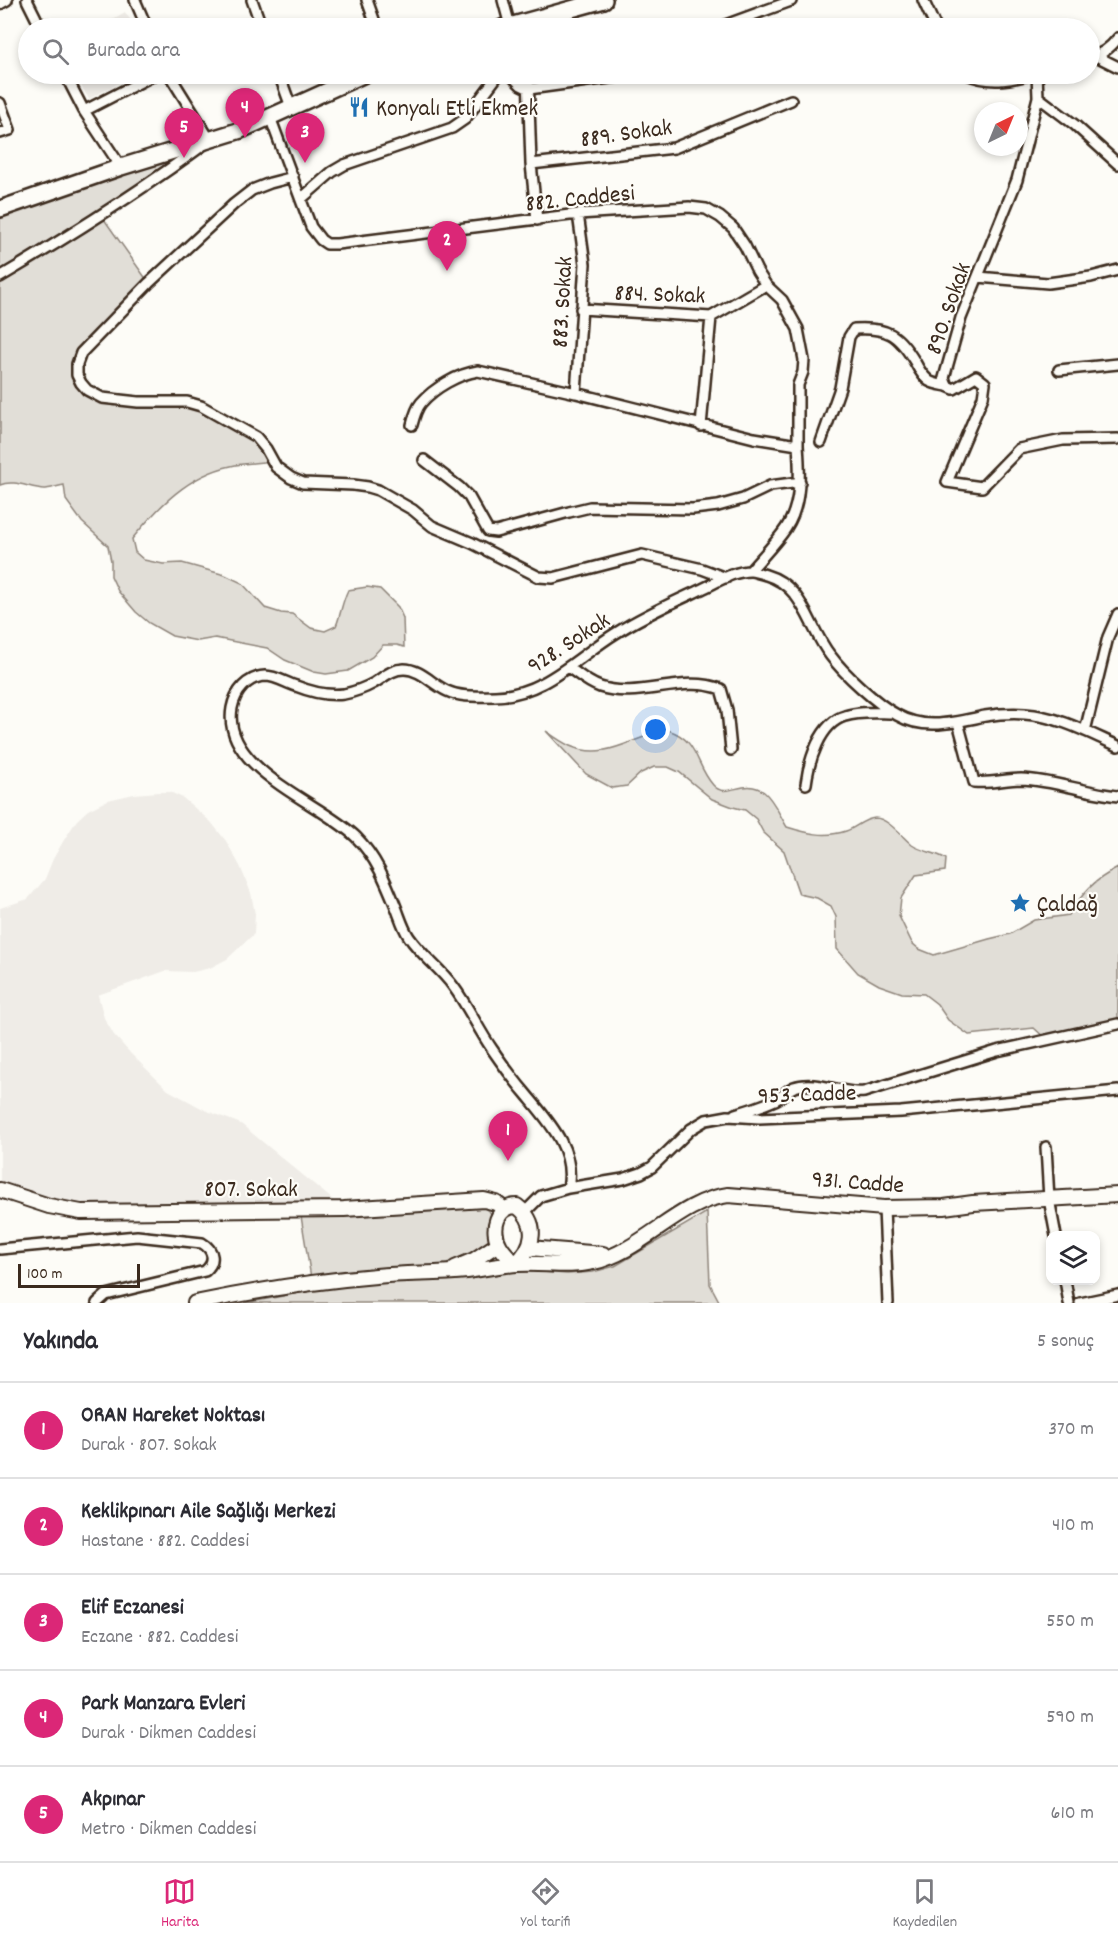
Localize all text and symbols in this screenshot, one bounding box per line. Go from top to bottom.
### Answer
search box [18,18,1100,84]
icon: search [39,35,72,68]
text: Burada ara [87,36,180,67]
pin: 4 [226,88,264,138]
place label: Konyalı Etli Ekmek [376,93,538,127]
restaurant icon: Konyalı Etli Ekmek [347,95,371,119]
north arrow [974,102,1028,156]
pin: 5 [164,108,204,158]
street label: 889. Sokak [579,112,674,158]
pin: 3 [286,114,324,163]
street label: 882. Caddesi [524,177,637,223]
pin: 2 [428,222,466,271]
street label: 883. Sokak [545,256,583,349]
street label: 890. Sokak [918,258,981,360]
street label: 884. Sokak [614,277,706,315]
street label: 928. Sokak [521,605,618,684]
your location [641,715,670,744]
place label: Çaldağ [1037,889,1098,923]
place icon: Çaldağ [1008,891,1032,915]
street label: 953. Cadde [757,1077,857,1115]
pin: 1 [488,1112,528,1161]
street label: 931. Cadde [810,1164,905,1204]
street label: 807. Sokak [204,1174,298,1208]
map controls [1046,1231,1100,1285]
button: layers [1046,1231,1100,1285]
scale bar [18,1261,140,1288]
text: 100 m [27,1263,63,1286]
text: Yakında [24,1324,98,1361]
text: 5 sonuç [1037,1328,1094,1356]
text: ORAN Hareket Noktası [81,1401,265,1432]
text: 1 [41,1416,46,1444]
text: 370 m [1048,1416,1094,1444]
text: Durak · 807. Sokak [81,1432,217,1460]
text: Keklikpınarı Aile Sağlığı Merkezi [81,1497,336,1528]
text: 2 [39,1512,48,1540]
text: 410 m [1052,1512,1094,1540]
text: Hastane · 882. Caddesi [81,1528,249,1556]
text: Elif Eczanesi [81,1593,184,1624]
text: 3 [39,1608,48,1636]
text: 550 m [1046,1608,1094,1636]
text: Eczane · 882. Caddesi [81,1624,238,1652]
text: Park Manzara Evleri [81,1689,245,1720]
text: 4 [39,1704,48,1732]
text: 590 m [1046,1704,1094,1732]
text: Durak · Dikmen Caddesi [81,1720,256,1748]
text: Akpınar [81,1785,145,1816]
text: 5 [39,1800,48,1828]
text: 610 m [1051,1800,1094,1828]
text: Metro · Dikmen Caddesi [81,1816,256,1844]
tab: Harita [161,1875,199,1934]
tab: Yol tarifi [521,1875,571,1934]
tab: Kaydedilen [893,1875,957,1934]

